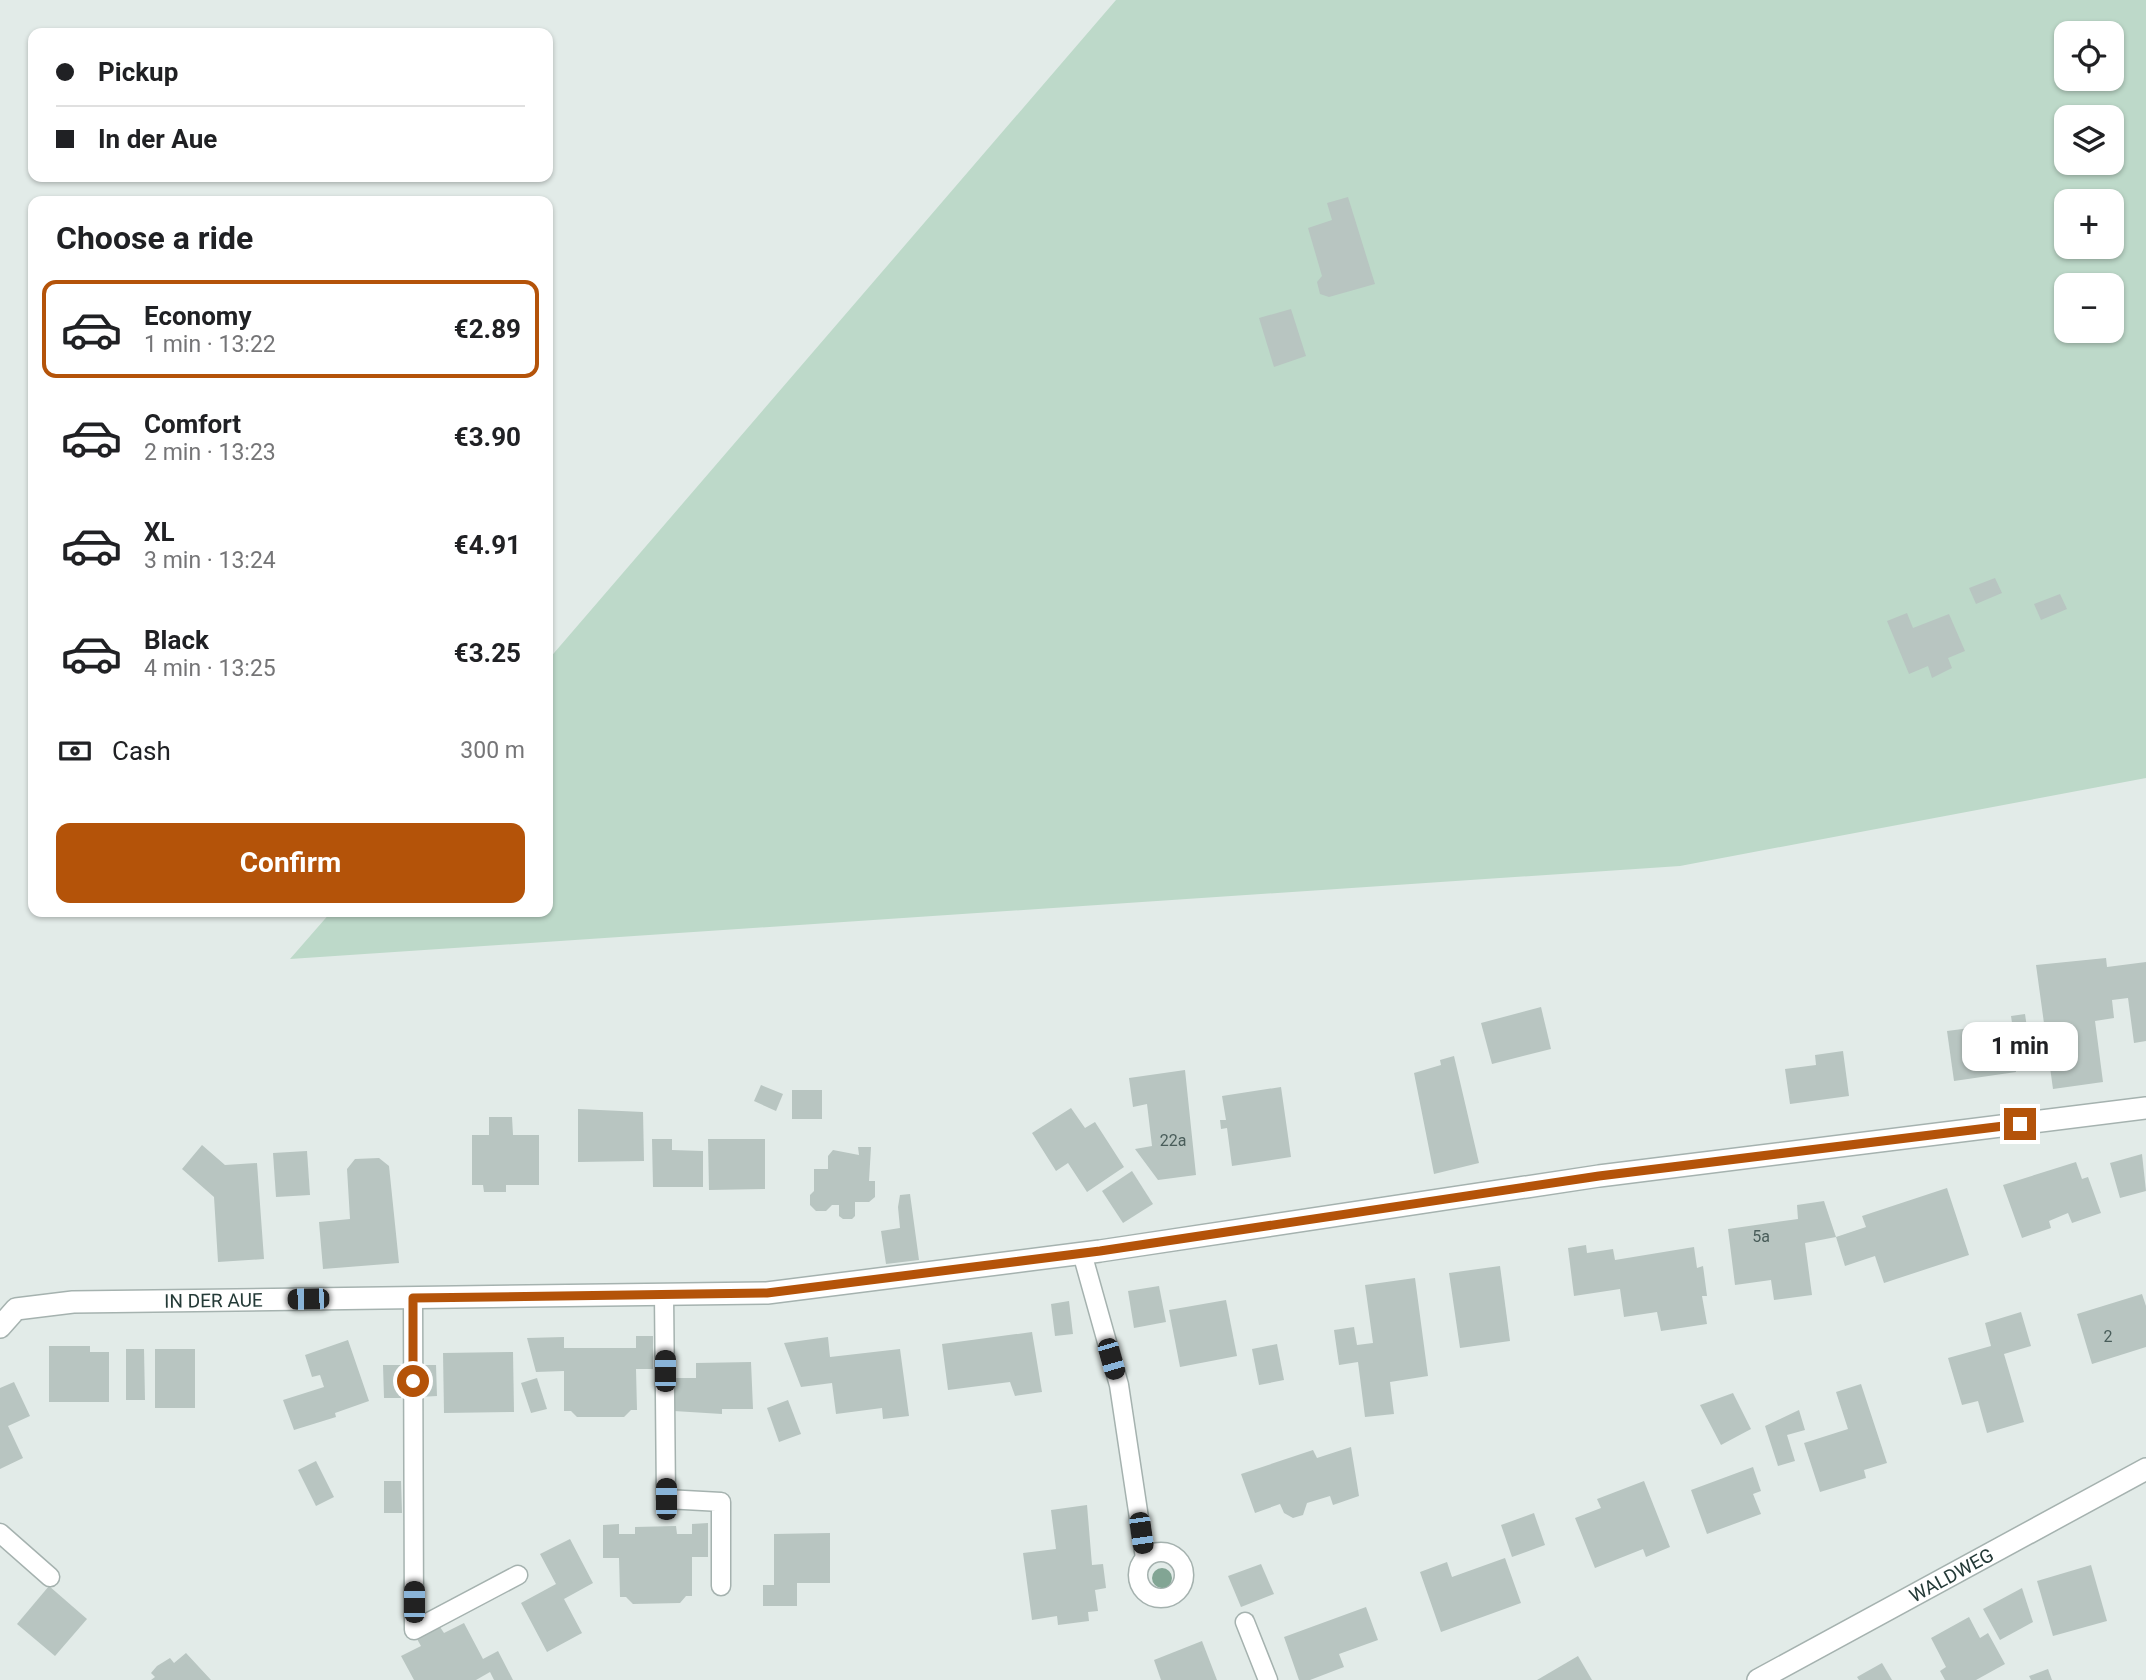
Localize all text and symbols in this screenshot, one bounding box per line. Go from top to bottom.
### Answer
map controls [2054,21,2124,343]
button: locate [2054,21,2124,91]
text: Pickup [98,57,178,87]
button: layers [2054,105,2124,175]
text: In der Aue [98,124,217,154]
button: + [2054,189,2124,259]
text: Choose a ride [56,219,253,257]
button: − [2054,273,2124,343]
icon: car [60,298,123,361]
text: Economy [144,301,251,331]
text: €2.89 [454,314,521,344]
text: 1 min · 13:22 [144,331,276,358]
icon: car [60,406,123,469]
text: Comfort [144,409,241,439]
text: €3.90 [454,422,521,452]
text: 2 min · 13:23 [144,439,276,466]
icon: car [60,514,123,577]
text: XL [144,517,175,547]
text: €4.91 [454,530,521,560]
text: 3 min · 13:24 [144,547,276,574]
icon: car [60,622,123,685]
text: Black [144,625,209,655]
text: €3.25 [454,638,521,668]
text: 4 min · 13:25 [144,655,276,682]
icon: cash [56,732,94,770]
text: Cash [112,736,171,766]
text: 300 m [460,737,525,764]
button: Confirm [56,823,525,903]
callout: 1 min [1962,1023,2078,1072]
text: 1 min [1991,1033,2049,1060]
route end [2004,1108,2036,1140]
house number: 22a [1160,1131,1186,1150]
house number: 5a [1752,1227,1770,1246]
street label: IN DER AUE [164,1288,263,1312]
car [287,1288,330,1310]
house number: 2 [2104,1327,2113,1346]
car [1096,1336,1127,1382]
car [655,1350,676,1392]
route start [397,1365,429,1397]
car [656,1478,677,1520]
car [1128,1511,1155,1555]
street label: WALDWEG [1905,1543,1997,1607]
car [404,1581,425,1623]

